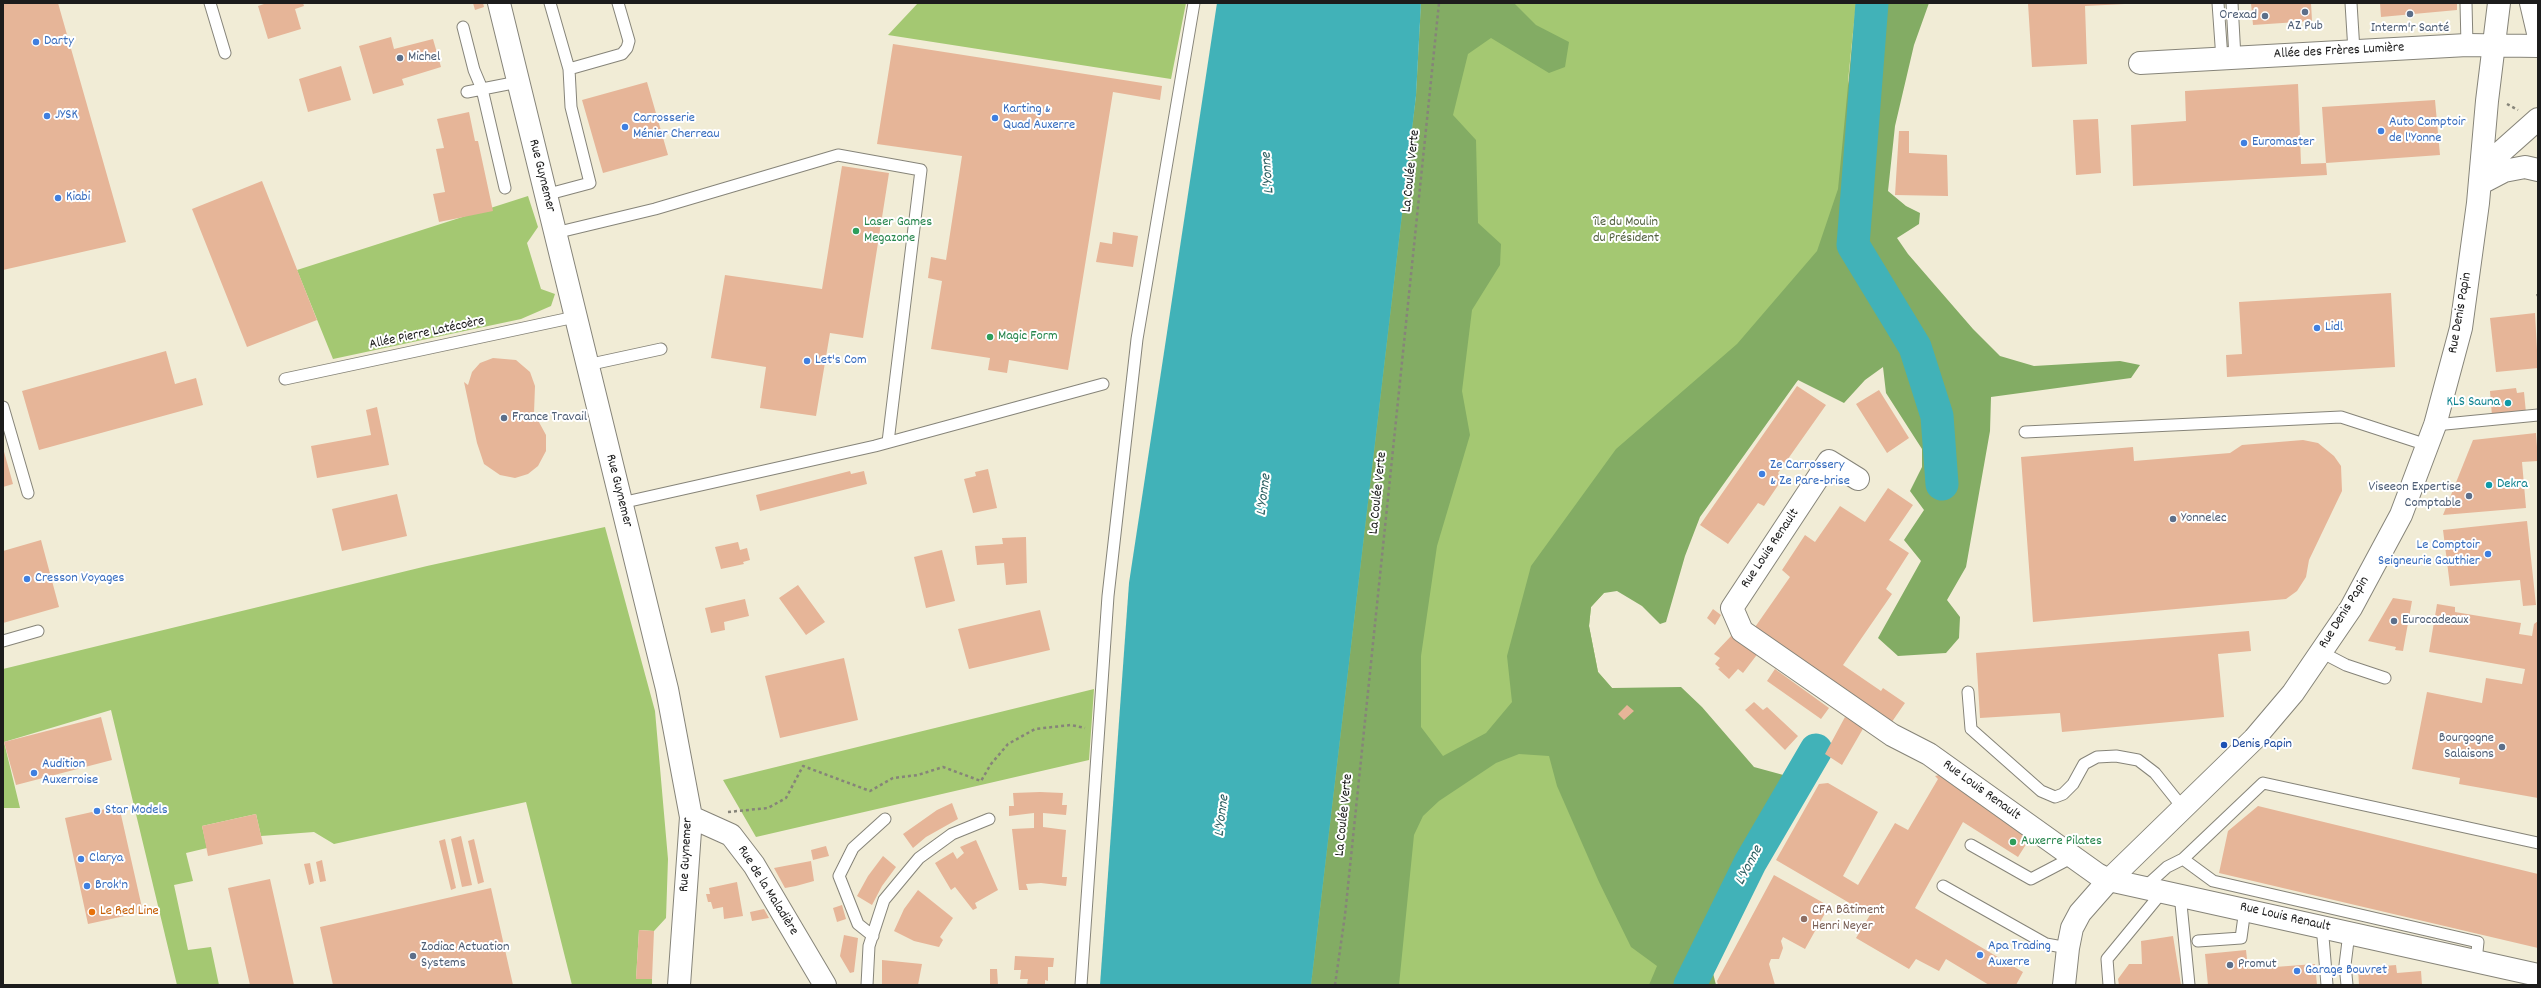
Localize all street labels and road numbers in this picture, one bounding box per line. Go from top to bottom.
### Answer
street label: Allée des Frères Lumière [2273,40,2405,64]
street label: La Coulée Verte [1399,129,1425,213]
street label: Rue Guynemer [524,138,558,214]
street label: Rue Denis Papin [2446,271,2476,355]
street label: Allée Pierre Latécoère [368,314,486,354]
street label: La Coulée Verte [1366,451,1392,535]
street label: Rue Guynemer [601,453,635,529]
street label: Rue Louis Renault [1738,506,1804,592]
street label: Rue Denis Papin [2316,574,2374,652]
street label: Rue Louis Renault [1939,757,2023,825]
street label: La Coulée Verte [1332,773,1358,857]
street label: Rue Guynemer [677,817,697,893]
street label: Rue de la Maladière [733,843,801,939]
street label: Rue Louis Renault [2238,899,2332,937]

